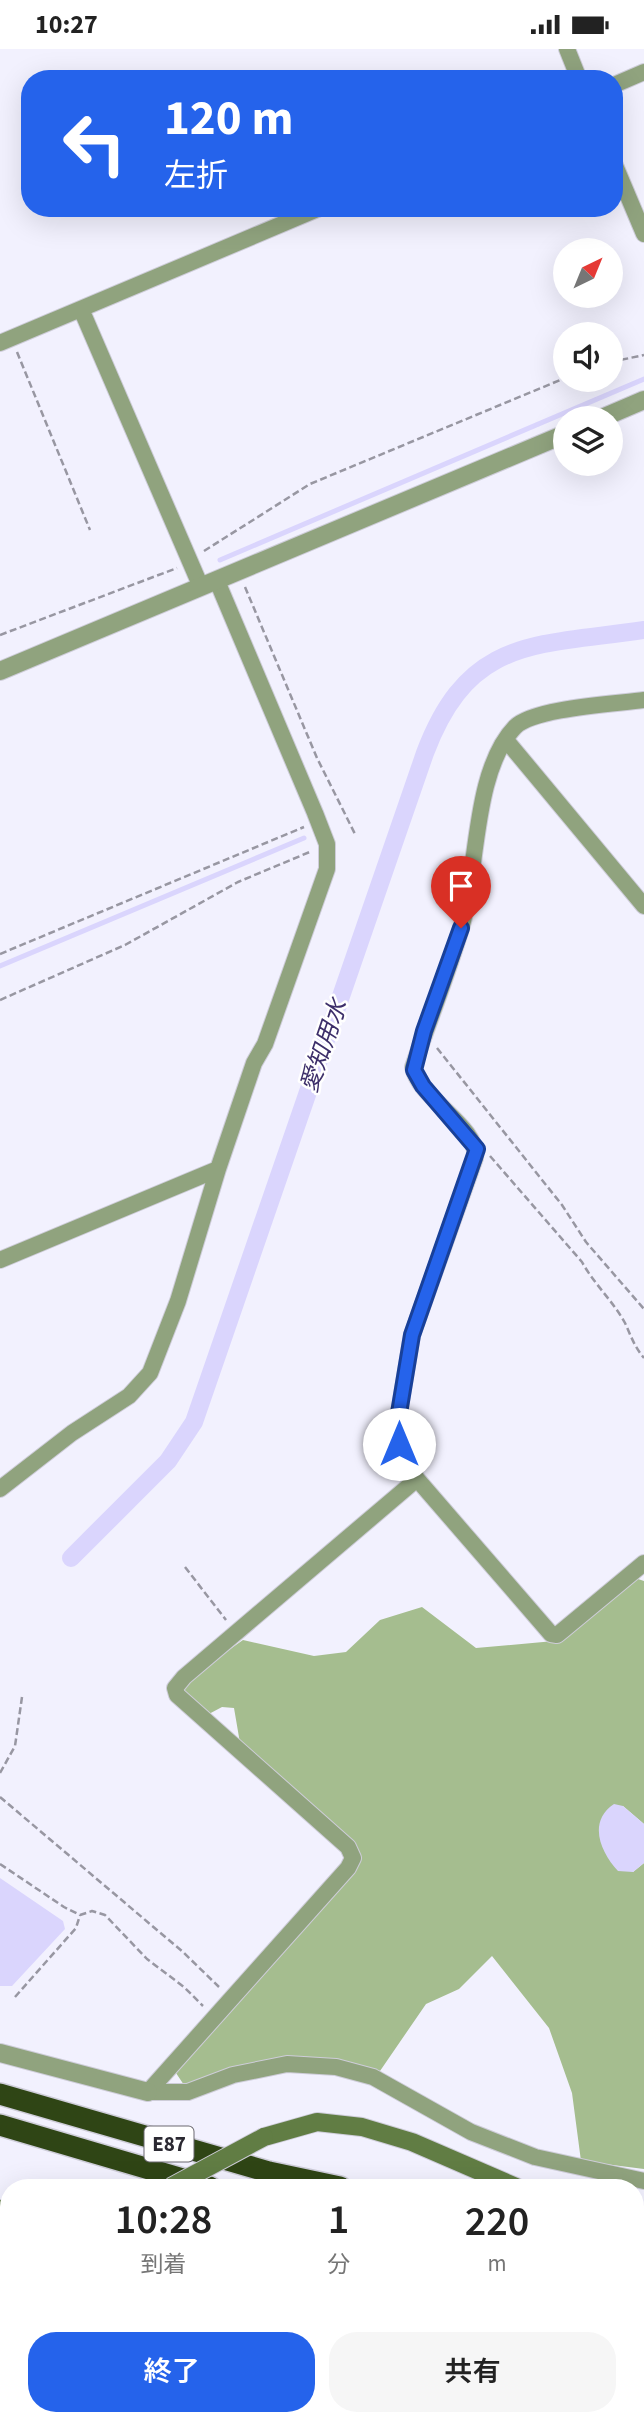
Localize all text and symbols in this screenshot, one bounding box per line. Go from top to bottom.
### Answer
text: 10:27 [35,6,98,43]
text: 120 m [164,84,293,154]
icon: left [49,98,140,189]
text: 左折 [164,153,228,199]
north arrow [553,238,623,308]
map controls [553,238,623,476]
button: sound [553,322,623,392]
button: layers [553,406,623,476]
pin [431,856,491,928]
icon: arrive [442,867,480,905]
water label: 愛知用水 [292,992,357,1097]
position arrow [362,1407,436,1481]
road number: E87 [144,2127,194,2161]
text: 10:28 [115,2190,212,2250]
text: 1 [328,2190,349,2250]
text: 220 [465,2192,529,2252]
text: m [487,2247,507,2280]
text: 到着 [141,2248,187,2281]
text: 分 [327,2248,350,2281]
button: 終了 [28,2332,315,2412]
button: 共有 [329,2332,616,2412]

